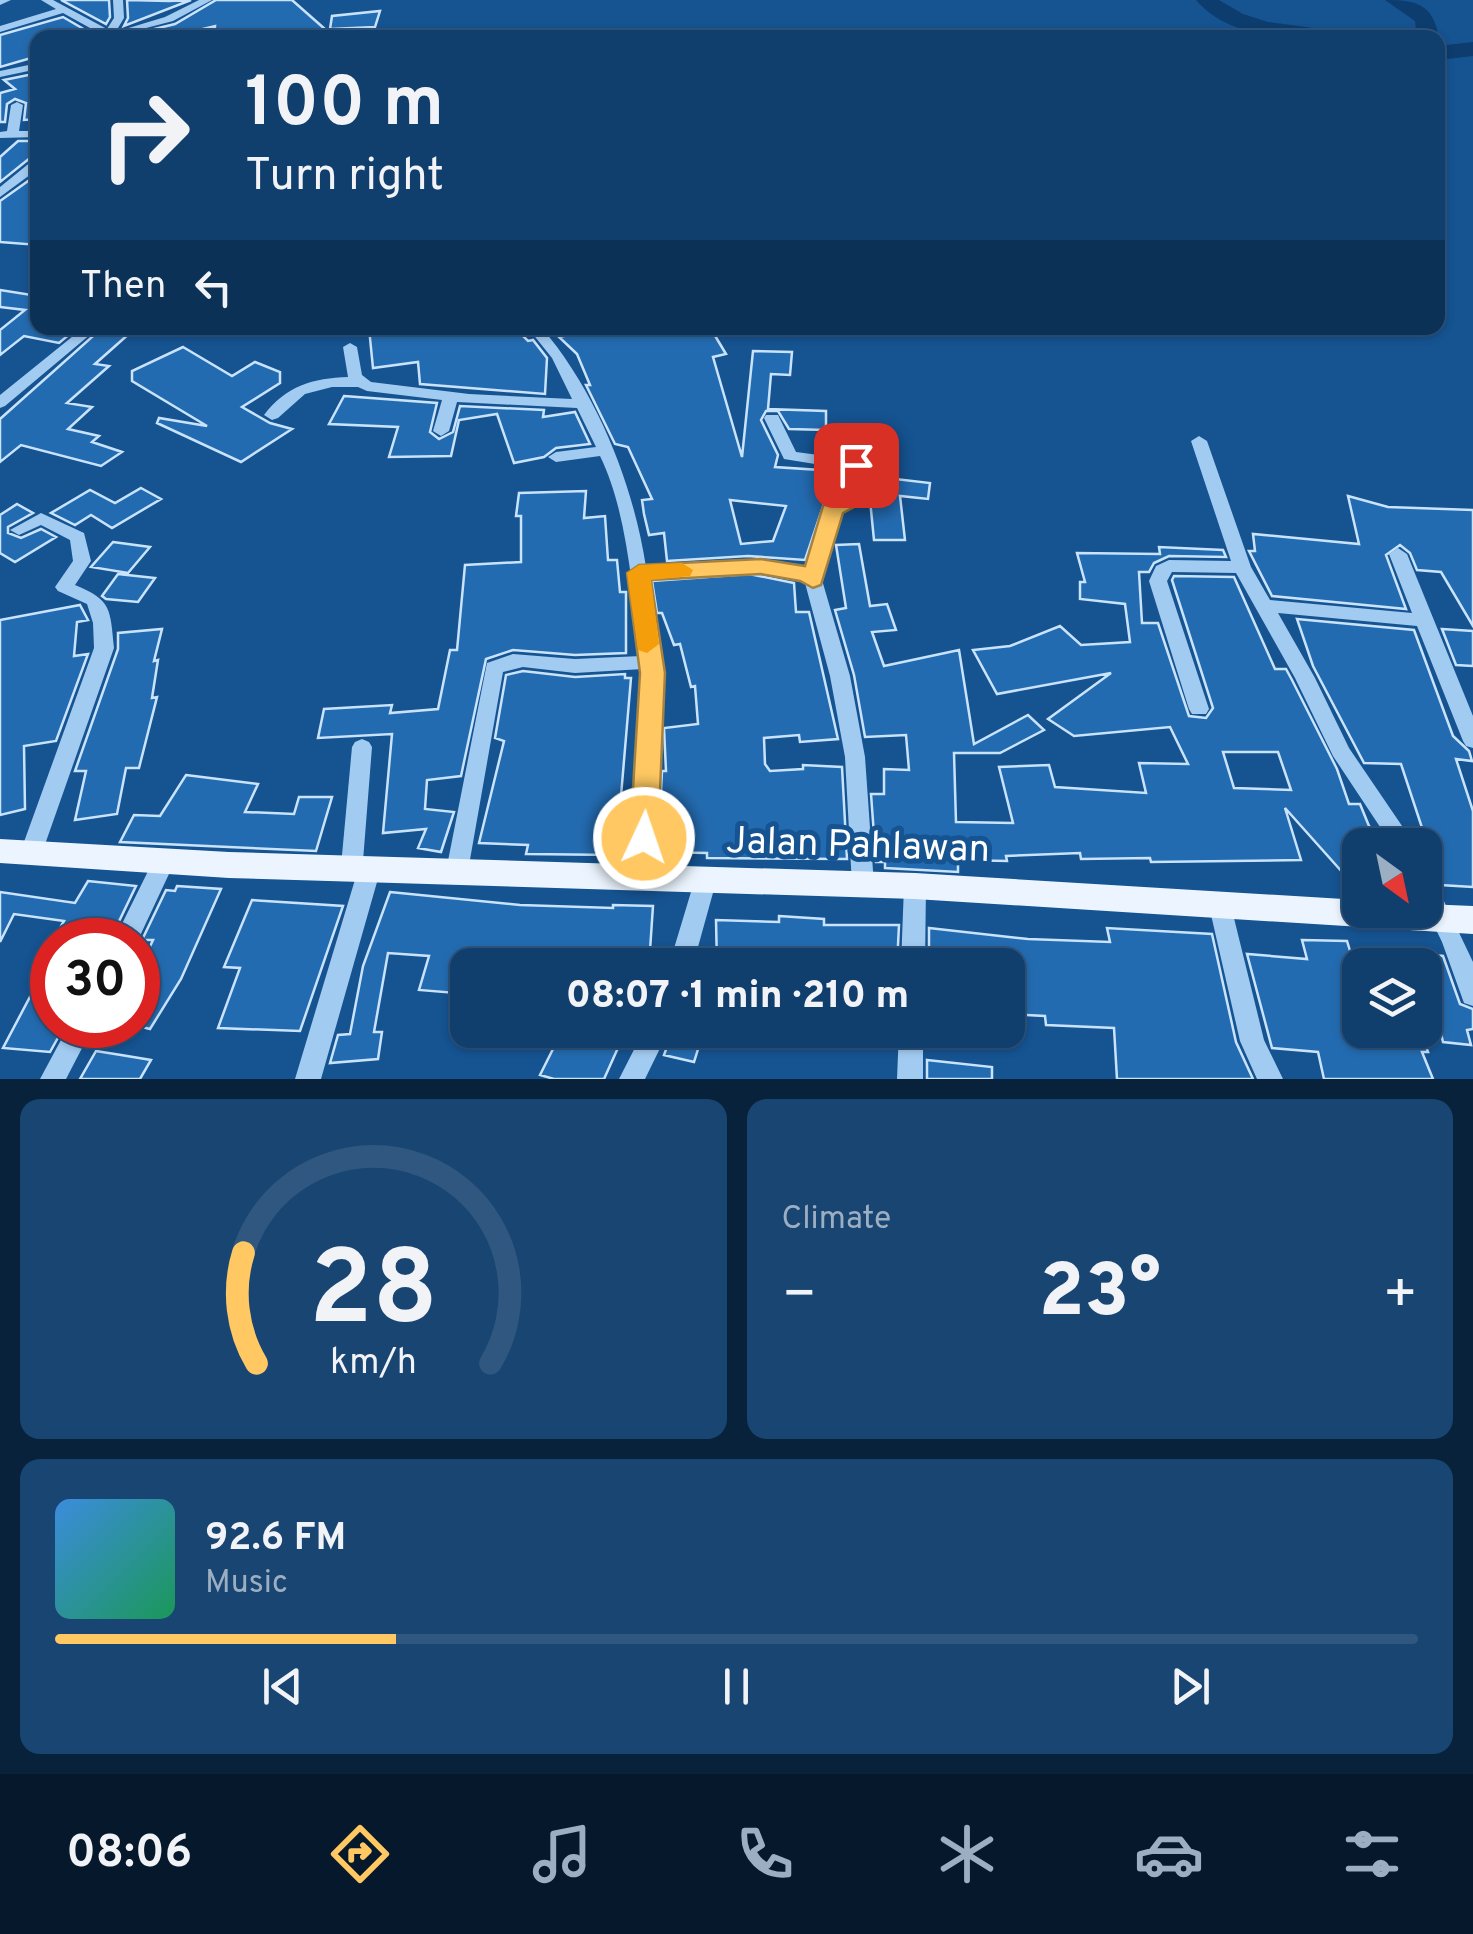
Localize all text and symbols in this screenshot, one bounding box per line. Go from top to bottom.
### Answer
text: 100 m [245,62,444,151]
icon: right [80,70,210,200]
text: Turn right [245,149,444,206]
icon: left [186,260,241,315]
text: Then [80,263,166,312]
pin [814,423,899,508]
icon: arrive [829,438,884,493]
position arrow [592,786,696,890]
street label: Jalan Pahlawan [725,818,991,876]
north arrow [1342,828,1442,928]
map controls [1342,828,1442,1048]
speed limit sign: 30 [30,918,160,1048]
button: layers [1342,948,1442,1048]
text: 08:07 · 1 min · 210 m [566,973,909,1022]
text: Climate [782,1200,891,1240]
text: 28 [309,1229,438,1361]
text: 23° [1039,1248,1161,1343]
text: − [782,1262,817,1332]
text: + [1383,1262,1418,1332]
text: km/h [330,1341,417,1387]
text: 92.6 FM [205,1515,346,1564]
text: Music [205,1564,288,1604]
icon: previous [255,1659,310,1714]
icon: pause [709,1659,764,1714]
icon: next [1163,1659,1218,1714]
icon: directions [325,1819,395,1889]
icon: music [527,1819,597,1889]
icon: phone [730,1819,800,1889]
icon: climate [932,1819,1002,1889]
icon: car [1134,1819,1204,1889]
icon: filters [1337,1819,1407,1889]
text: 08:06 [66,1826,192,1883]

